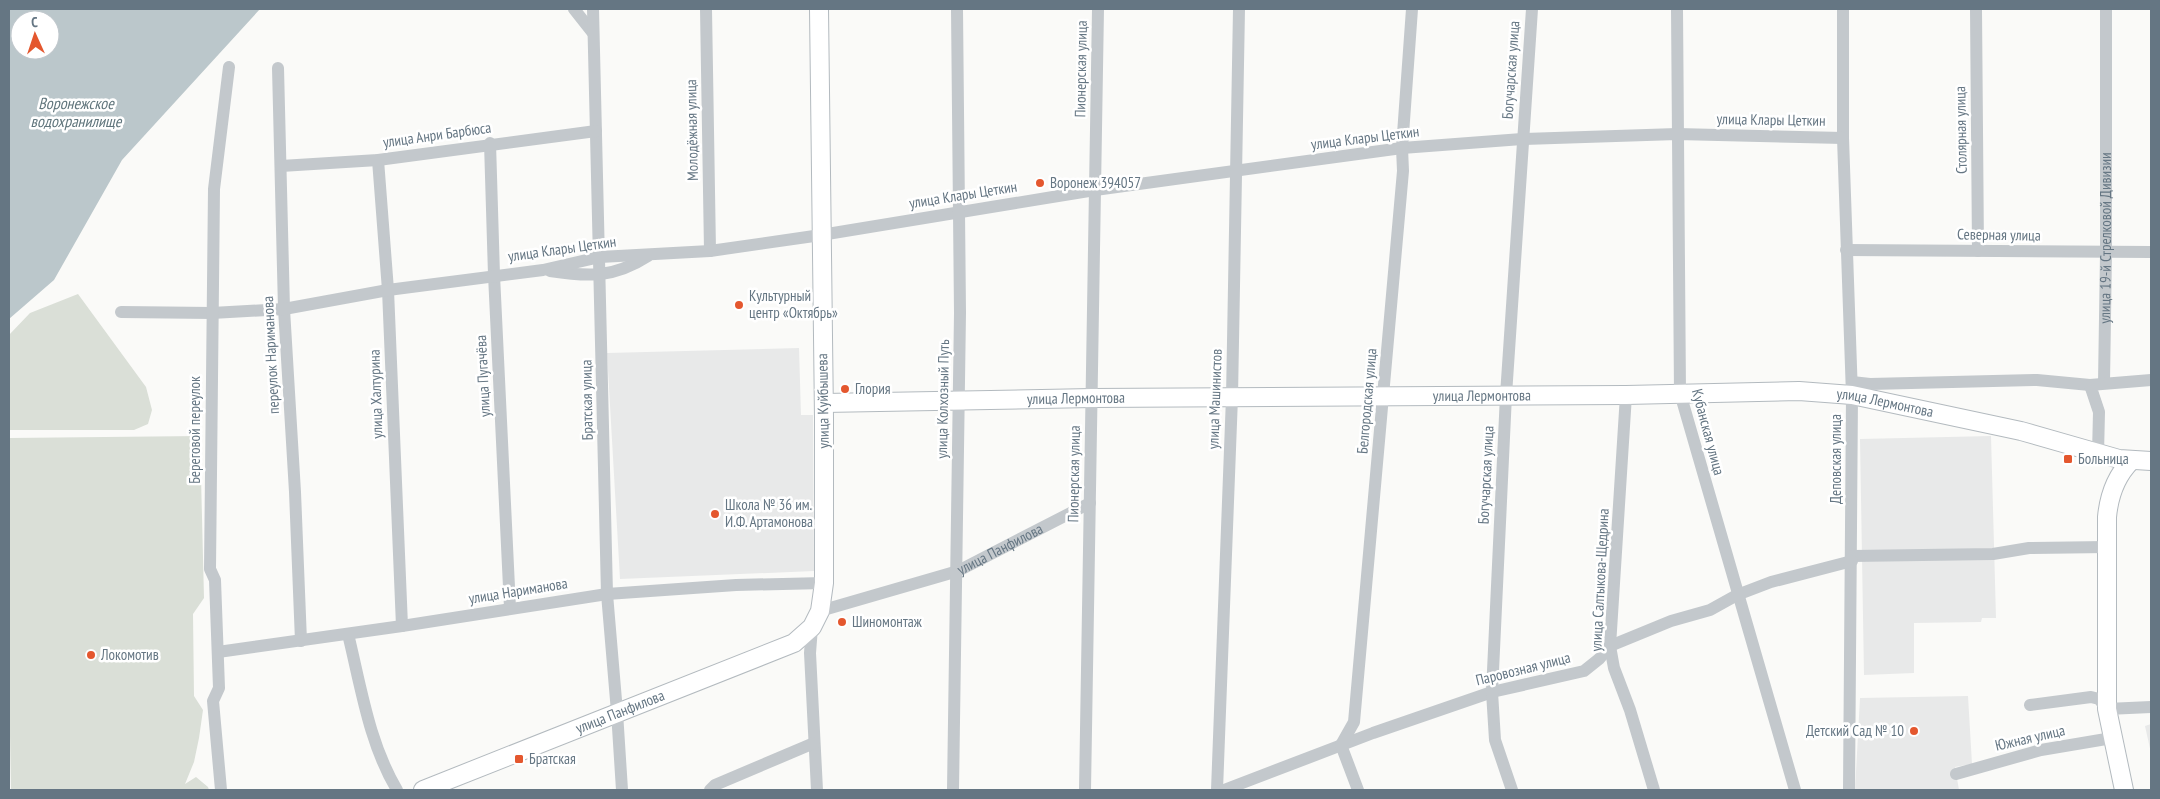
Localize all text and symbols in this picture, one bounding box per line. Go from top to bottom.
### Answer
north arrow [10,10,60,60]
text: С [31,13,39,31]
street label: Пионерская улица [1070,20,1091,118]
street label: Богучарская улица [1498,20,1523,120]
street label: Молодёжная улица [681,79,702,181]
street label: Столярная улица [1950,86,1971,174]
water label: Воронежское водохранилище [31,93,123,131]
street label: улица Клары Цеткин [1716,109,1826,130]
street label: улица Анри Барбюса [382,118,492,152]
street label: улица Клары Цеткин [1310,121,1420,154]
street label: улица 19-й Стрелковой Дивизии [2095,152,2115,324]
place label: Воронеж 394057 [1050,173,1141,192]
street label: улица Клары Цеткин [908,177,1018,212]
marker: Воронеж 394057 [1034,177,1046,189]
street label: Северная улица [1957,224,2041,245]
street label: улица Клары Цеткин [507,232,617,265]
place label: Культурный центр «Октябрь» [749,286,838,322]
street label: переулок Нариманова [258,296,283,415]
marker: Культурный центр «Октябрь» [733,299,745,311]
street label: улица Пугачёва [471,335,494,418]
street label: улица Колхозный Путь [932,339,953,459]
street label: Белгородская улица [1352,347,1381,455]
street label: улица Машинистов [1203,348,1226,450]
street label: улица Халтурина [364,349,387,439]
street label: улица Куйбышева [812,353,833,449]
street label: Братская улица [576,360,597,440]
street label: Береговой переулок [185,376,204,484]
place label: Глория [855,379,891,398]
marker: Глория [839,383,851,395]
street label: улица Лермонтова [1836,384,1935,421]
street label: улица Лермонтова [1433,386,1531,405]
street label: Кубанская улица [1688,387,1729,477]
street label: улица Лермонтова [1027,388,1125,408]
street label: Деповская улица [1826,414,1845,504]
street label: Пионерская улица [1063,425,1084,523]
street label: Богучарская улица [1473,425,1498,525]
place label: Больница [2078,449,2129,468]
marker: Больница [2062,453,2074,465]
place label: Школа № 36 им. И.Ф. Артамонова [725,495,813,531]
marker: Школа № 36 им. И.Ф. Артамонова [709,508,721,520]
street label: улица Салтыкова-Щедрина [1586,508,1613,652]
street label: улица Панфилова [954,519,1046,579]
street label: улица Нариманова [467,573,569,608]
place label: Шиномонтаж [852,612,923,631]
marker: Шиномонтаж [836,616,848,628]
place label: Локомотив [100,645,159,664]
street label: Паровозная улица [1474,648,1572,689]
marker: Локомотив [85,649,97,661]
street label: улица Панфилова [573,685,667,738]
street label: Южная улица [1993,720,2067,755]
place label: Детский Сад № 10 [1806,721,1904,740]
marker: Детский Сад № 10 [1908,725,1920,737]
place label: Братская [529,749,576,768]
marker: Братская [513,753,525,765]

